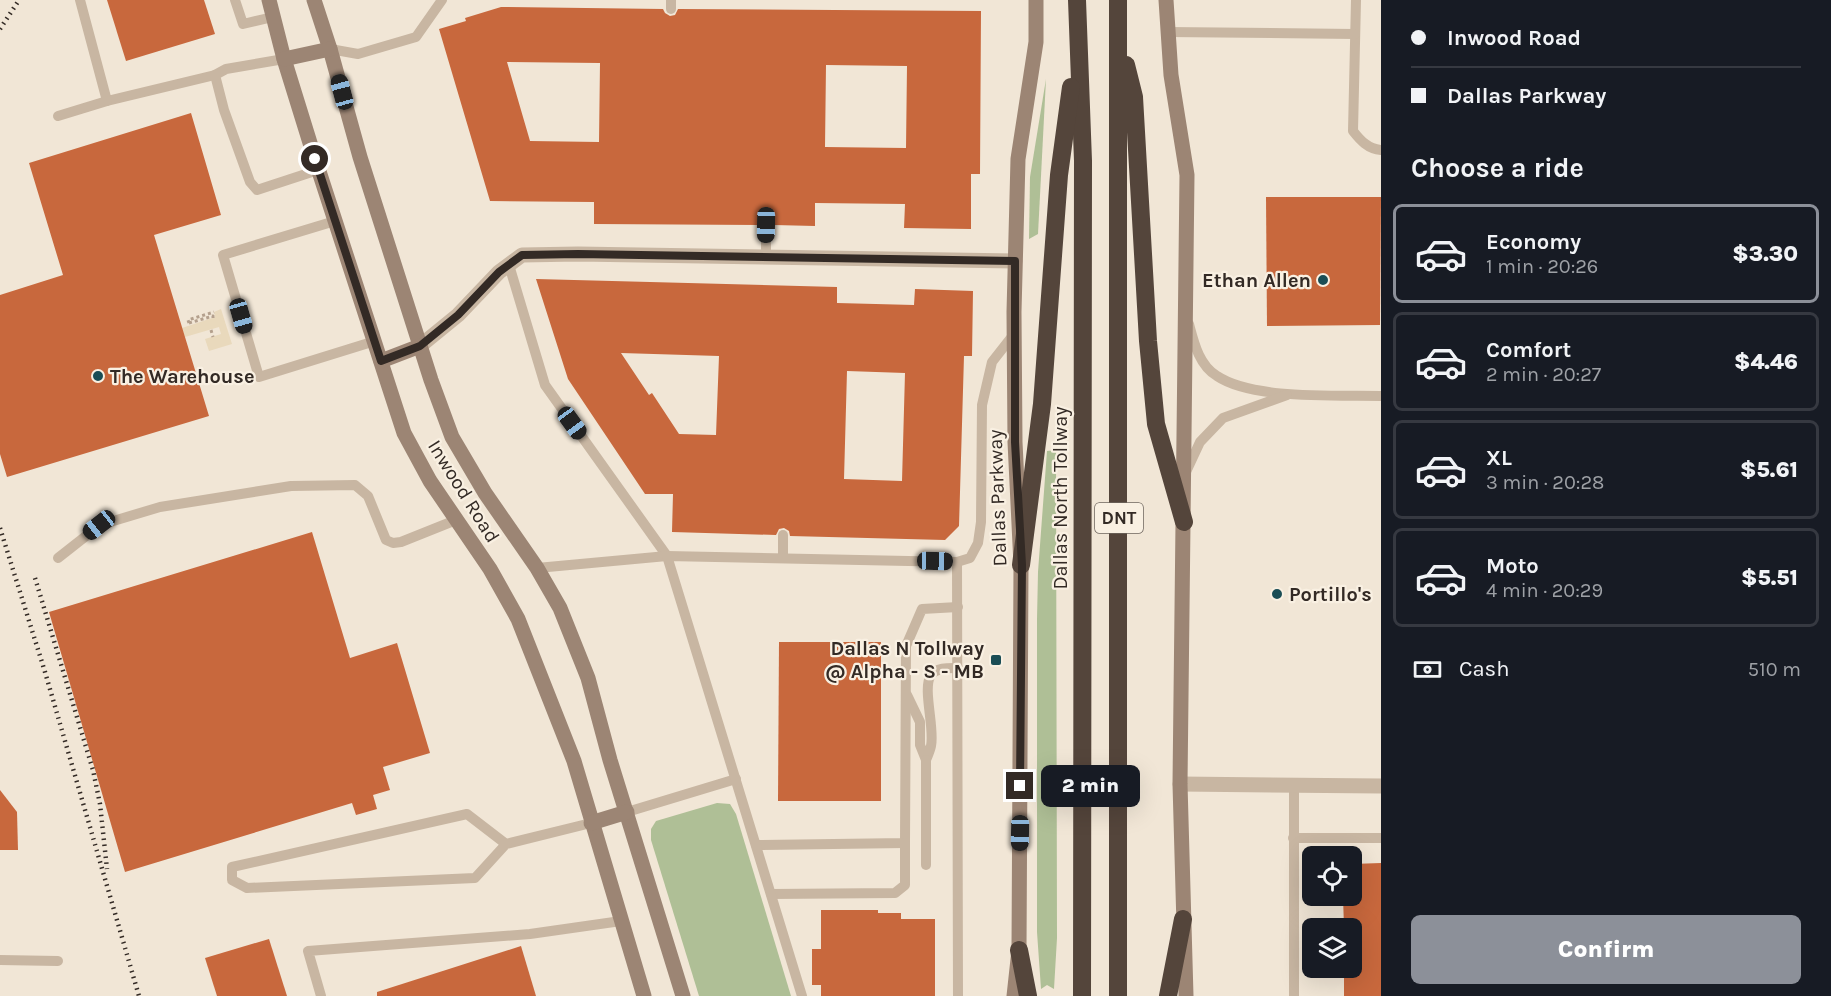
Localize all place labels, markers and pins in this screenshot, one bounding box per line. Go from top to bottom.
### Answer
place label: Ethan Allen [1202,269,1311,292]
marker: Ethan Allen [1316,273,1330,287]
place label: The Warehouse [110,365,255,388]
marker: The Warehouse [91,369,105,383]
place label: Portillo's [1289,583,1372,606]
marker: Portillo's [1270,587,1284,601]
place label: Dallas N Tollway @ Alpha - S - MB [825,637,984,683]
marker: Dallas N Tollway @ Alpha - S - MB [989,653,1003,667]

